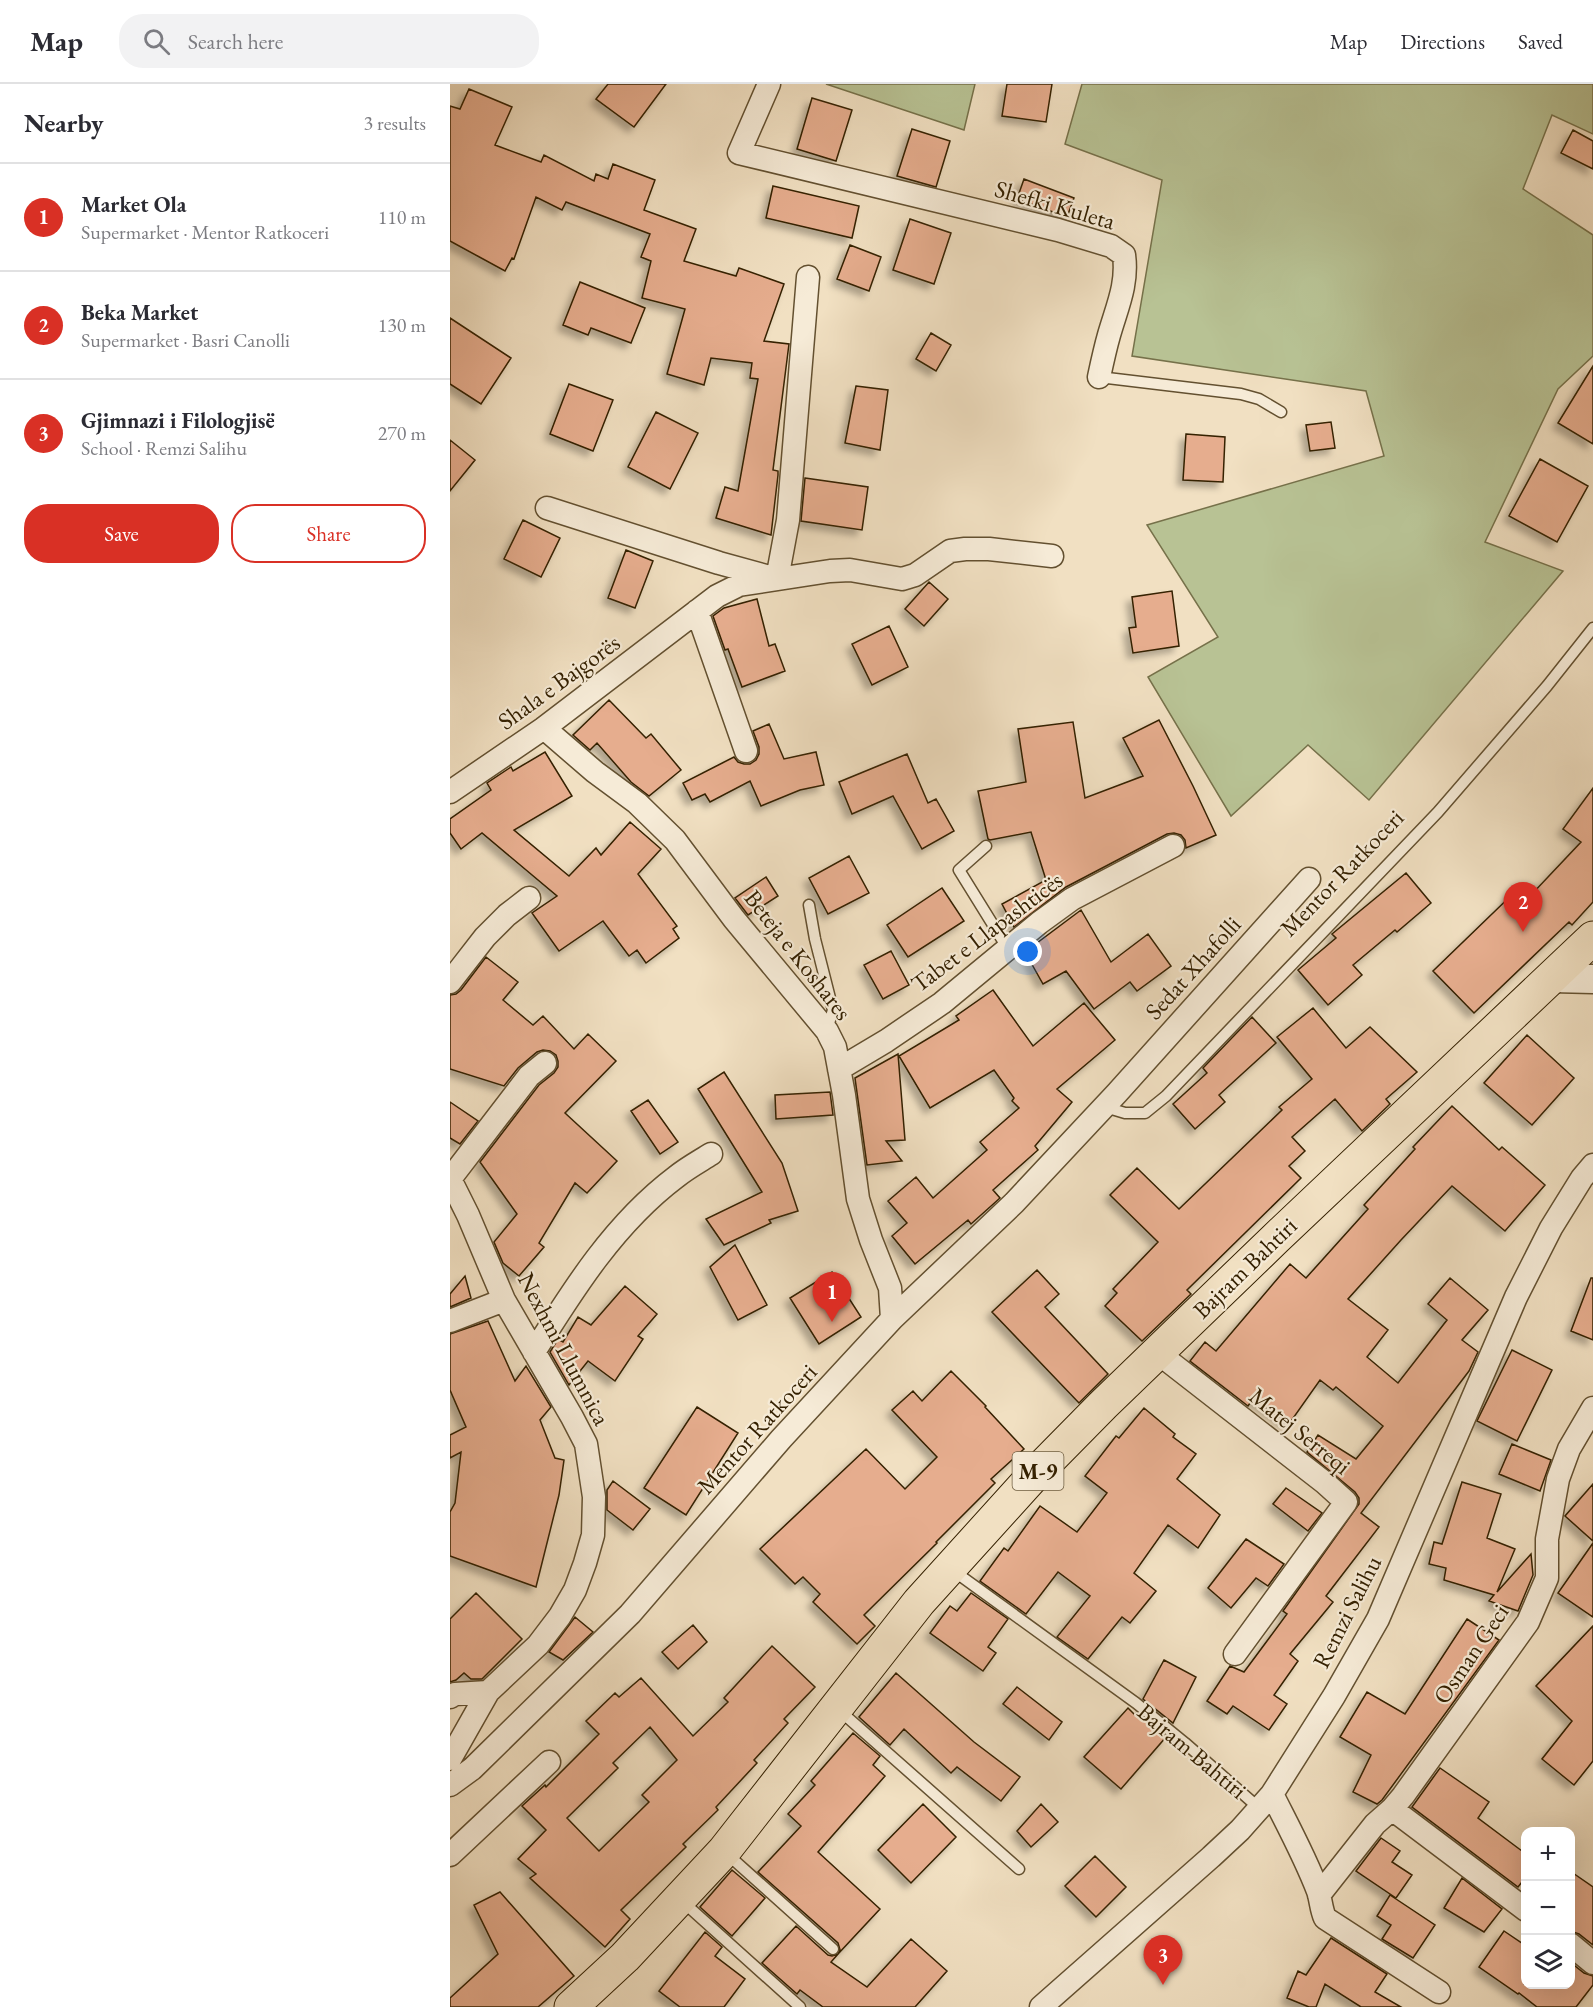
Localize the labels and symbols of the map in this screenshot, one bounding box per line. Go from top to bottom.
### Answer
street label: Shefki Kuleta [991,173,1119,237]
street label: Shala e Bajgorës [491,627,626,736]
street label: Mentor Ratkoceri [1273,802,1410,943]
street label: Tabet e Llapashticës [905,864,1069,999]
pin: 2 [1504,882,1542,932]
street label: Beteja e Koshares [738,883,859,1026]
street label: Sedat Xhafolli [1138,909,1247,1026]
your location [1013,937,1042,966]
street label: Bajram Bahtiri [1186,1210,1303,1325]
street label: Nexhmi Llumnica [511,1267,618,1431]
pin: 1 [812,1272,851,1322]
street label: Mentor Ratkoceri [690,1357,824,1500]
street label: Matej Serreqi [1243,1380,1358,1481]
road number: M-9 [1012,1452,1064,1490]
street label: Remzi Salihu [1305,1550,1388,1673]
street label: Osman Geci [1426,1598,1515,1710]
street label: Bajram Bahtiri [1131,1696,1253,1805]
pin: 3 [1144,1936,1182,1985]

